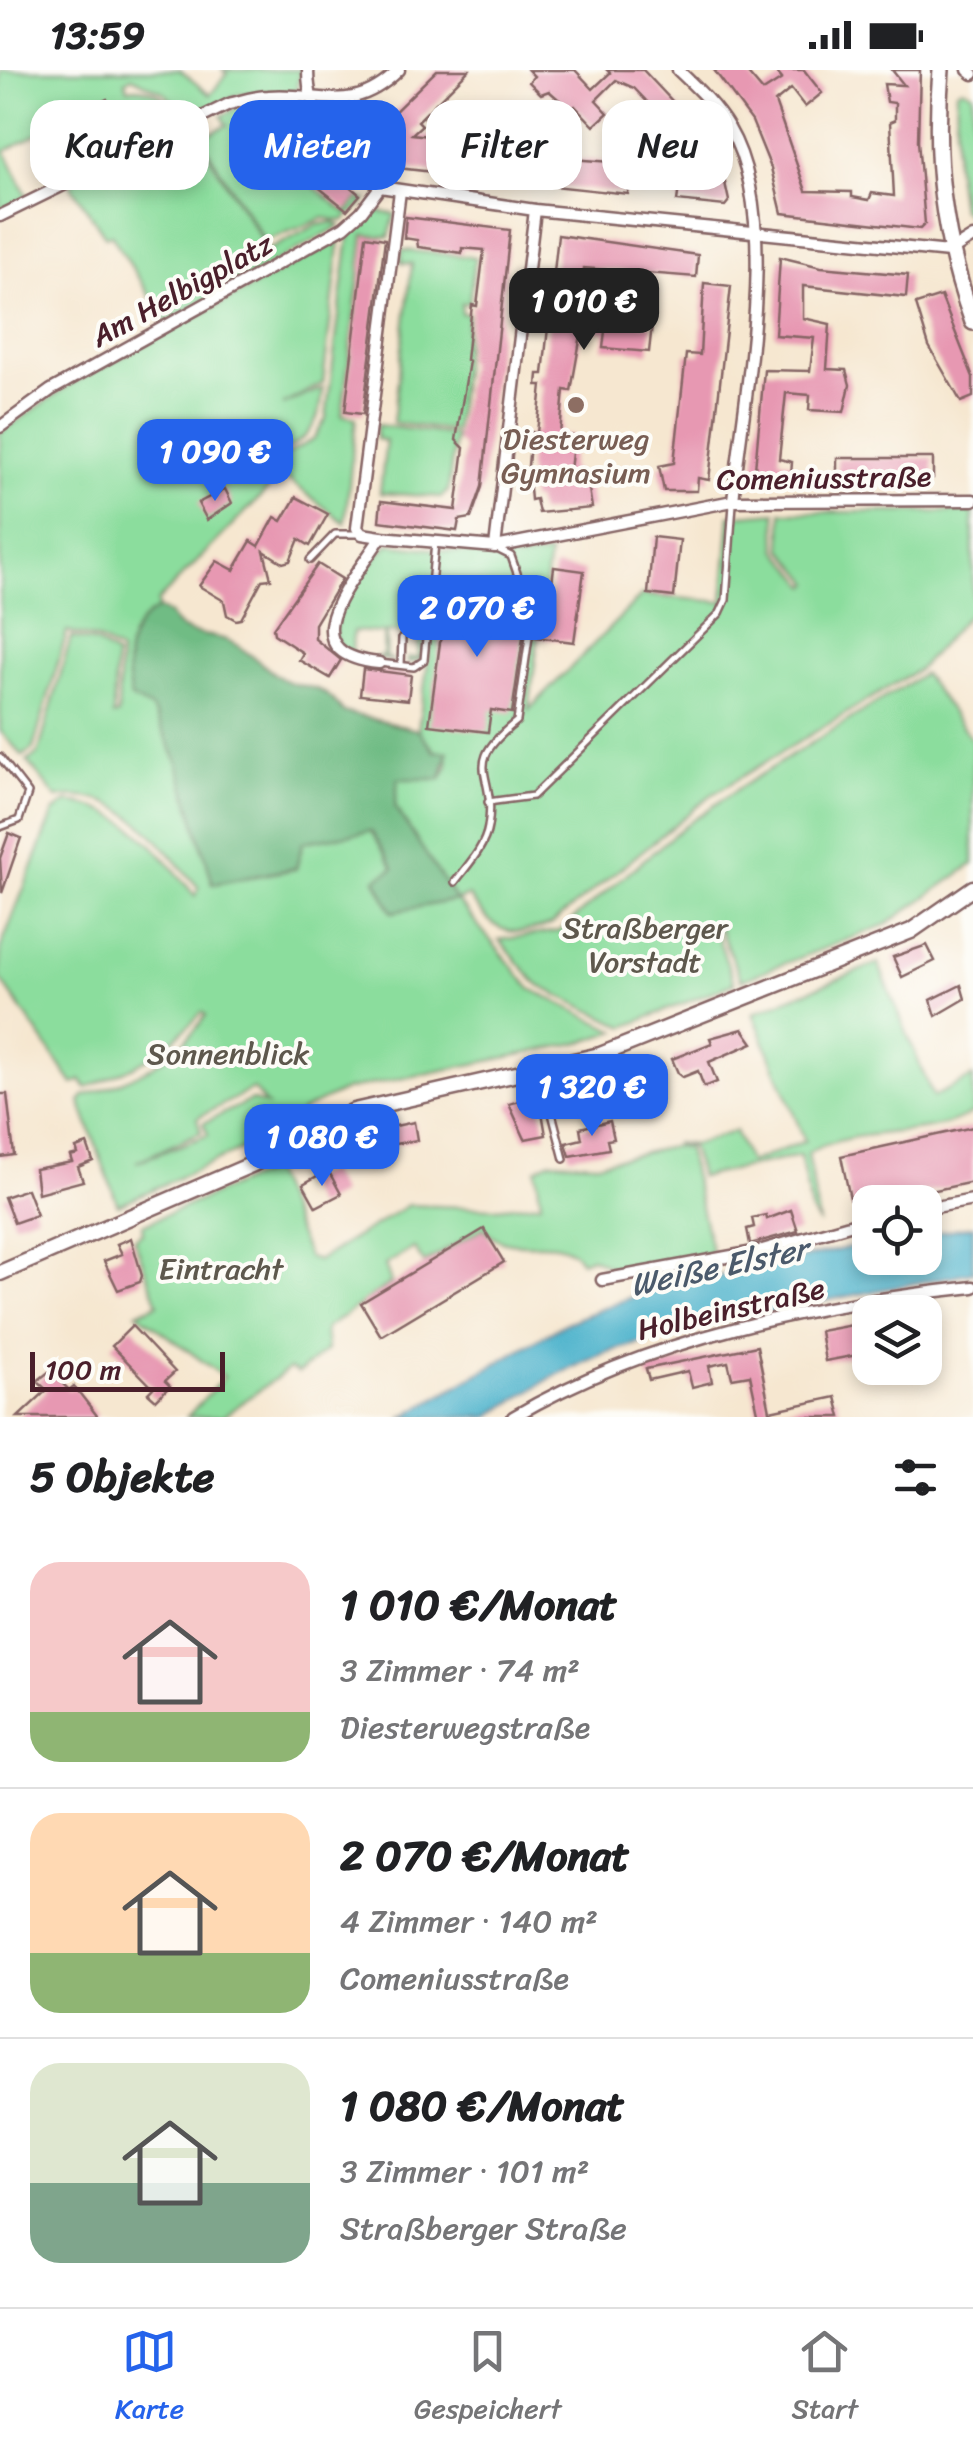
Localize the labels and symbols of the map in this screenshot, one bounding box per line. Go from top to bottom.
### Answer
street label: Am Helbigplatz [80,217,284,363]
pin: 1 010 € [492,268,676,353]
marker: Diesterweg Gymnasium [565,394,587,416]
place label: Diesterweg Gymnasium [501,412,651,500]
pin: 1 090 € [123,419,307,504]
street label: Comeniusstraße [716,449,932,507]
pin: 2 070 € [385,575,569,660]
park label: Straßberger Vorstadt [562,901,730,989]
park label: Sonnenblick [147,1027,310,1081]
pin: 1 320 € [500,1054,684,1139]
pin: 1 080 € [230,1104,414,1189]
water label: Weiße Elster [625,1219,819,1314]
park label: Eintracht [159,1242,285,1296]
street label: Holbeinstraße [632,1261,830,1357]
scale bar [30,1347,225,1392]

